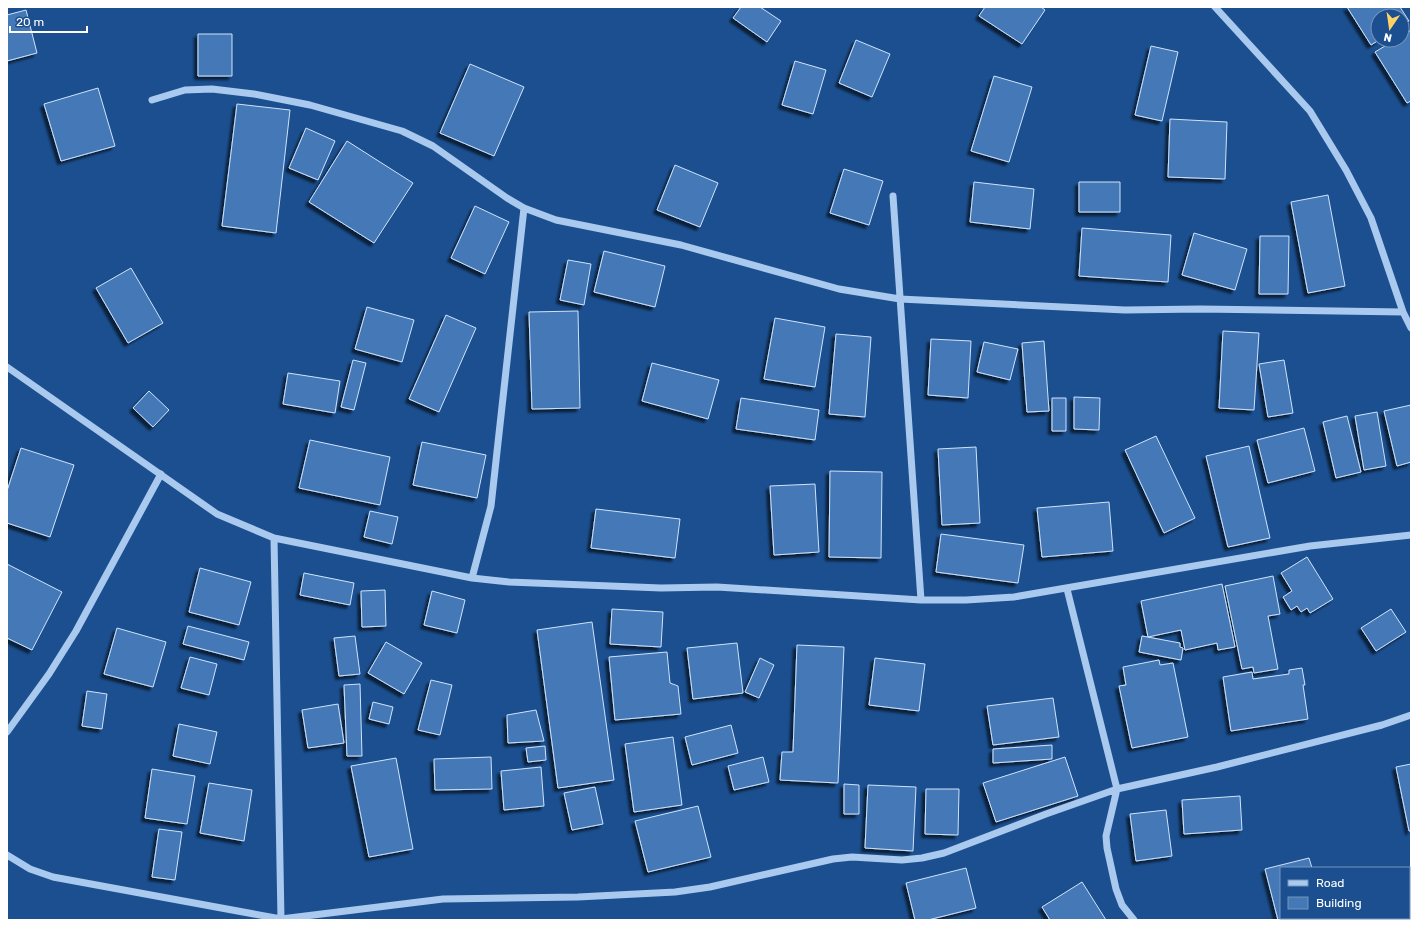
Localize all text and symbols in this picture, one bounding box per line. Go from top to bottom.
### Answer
scale bar [10,8,87,34]
north arrow [1370,8,1410,48]
text: 20 m [16,15,44,29]
text: N [1382,30,1393,44]
legend [1280,867,1410,919]
text: Road [1316,876,1344,890]
text: Building [1316,896,1362,910]

